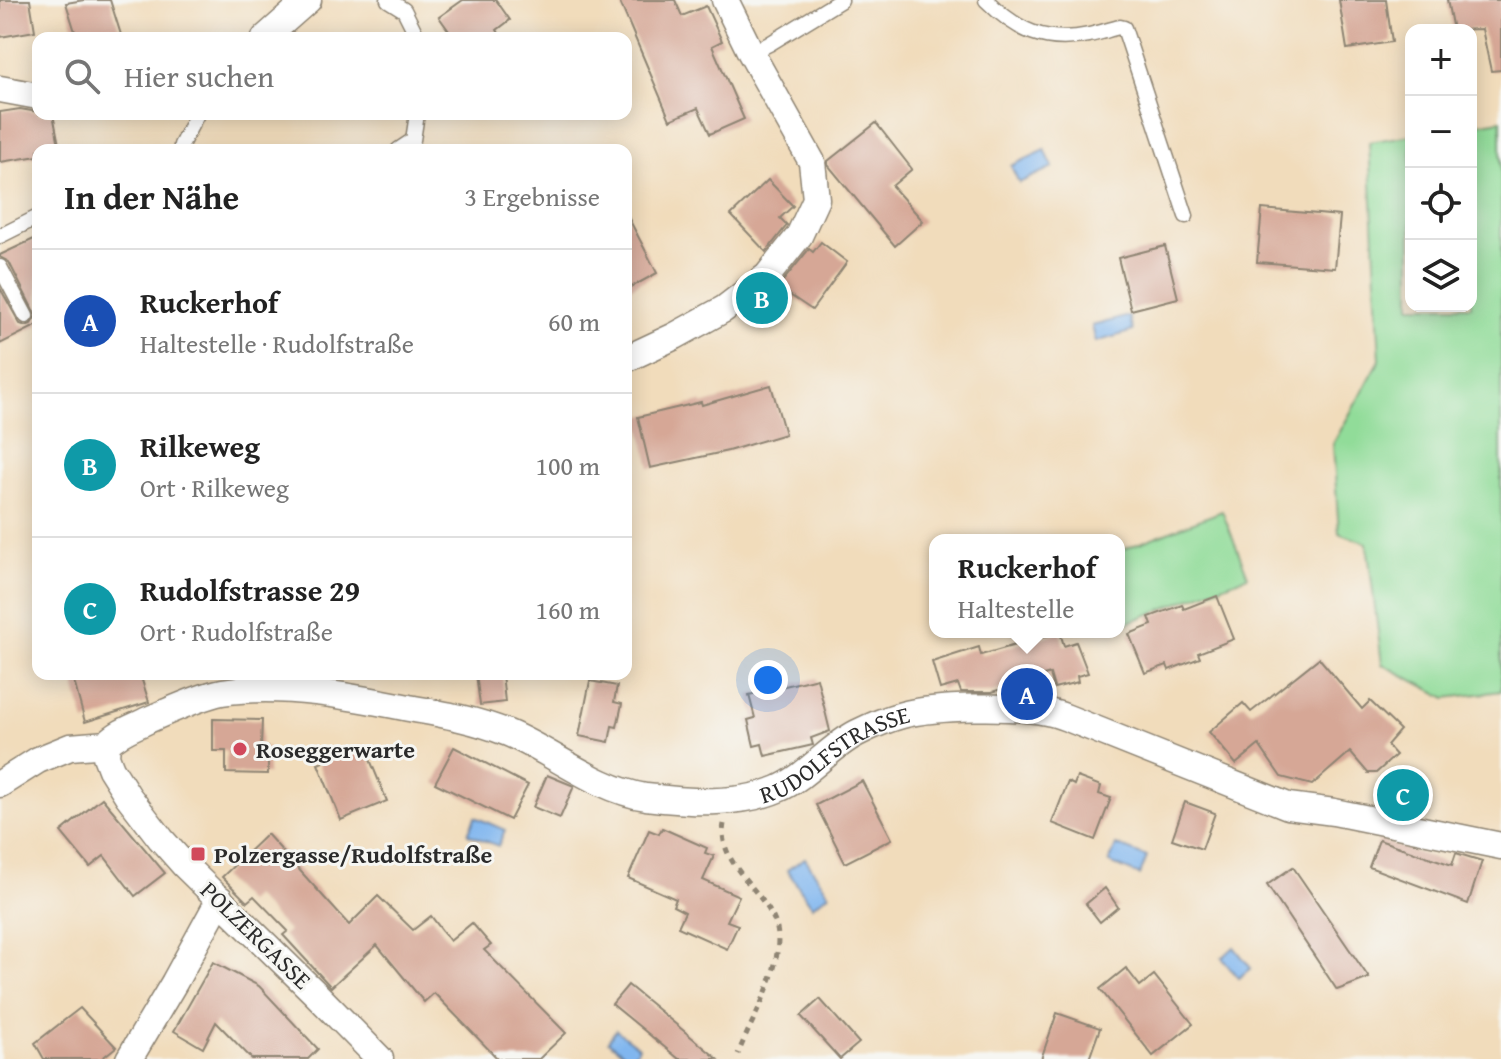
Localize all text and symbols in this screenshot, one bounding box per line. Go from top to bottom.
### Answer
map controls [1405,24,1477,312]
button: + [1405,24,1477,96]
search box [32,32,632,120]
icon: search [60,54,104,98]
text: Hier suchen [124,54,274,98]
button: − [1405,96,1477,168]
button: locate [1405,168,1477,240]
text: In der Nähe [64,172,239,221]
text: 3 Ergebnisse [465,177,600,216]
button: layers [1405,240,1477,312]
pin: B [736,268,788,328]
text: Ruckerhof [140,280,278,324]
text: A [82,302,98,341]
text: 60 m [548,302,600,341]
text: Haltestelle · Rudolfstraße [140,324,414,363]
text: Rilkeweg [140,424,260,468]
text: B [82,446,98,485]
text: 100 m [535,446,600,485]
text: Ort · Rilkeweg [140,468,289,507]
popup [929,534,1125,638]
text: Ruckerhof [958,545,1096,589]
text: Rudolfstrasse 29 [140,568,360,612]
text: Haltestelle [958,589,1075,628]
text: C [83,590,97,629]
text: 160 m [535,590,600,629]
text: Ort · Rudolfstraße [140,612,333,651]
your location [748,660,788,700]
pin: A [1001,664,1053,724]
street label: RUDOLFSTRASSE [755,696,913,812]
place label: Roseggerwarte [256,732,415,767]
marker: Roseggerwarte [231,740,249,758]
pin: C [1377,765,1429,825]
place label: Polzergasse/Rudolfstraße [214,837,492,872]
marker: Polzergasse/Rudolfstraße [189,845,207,863]
street label: POLZERGASSE [193,873,319,997]

